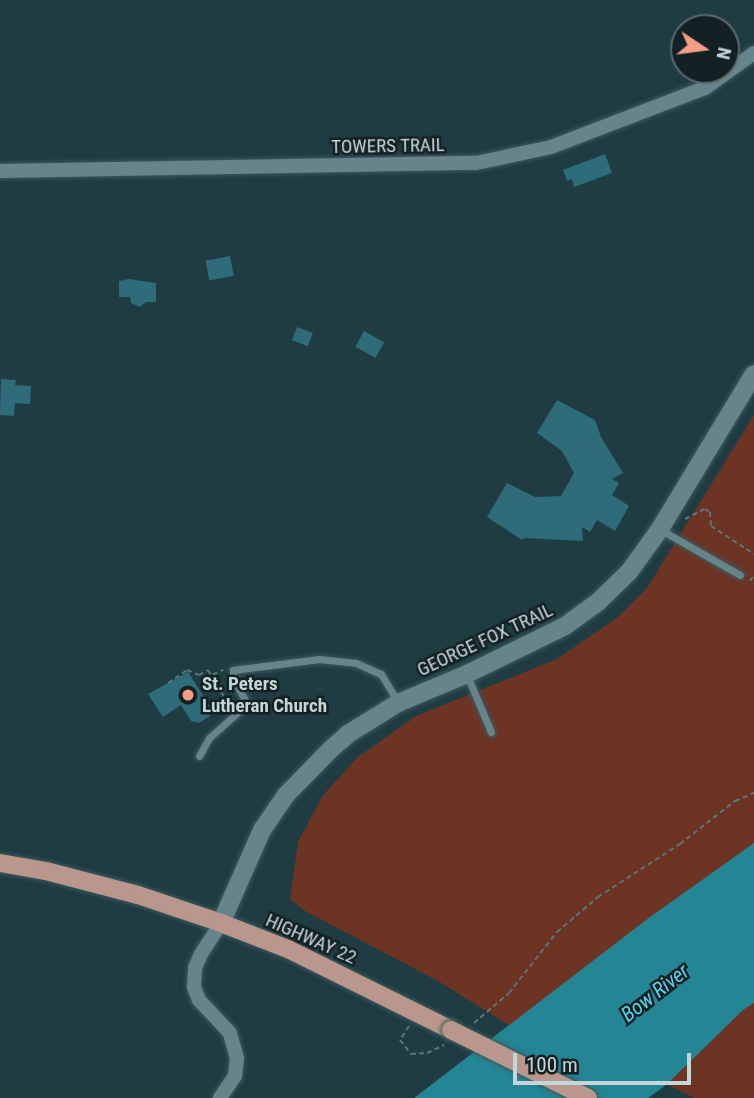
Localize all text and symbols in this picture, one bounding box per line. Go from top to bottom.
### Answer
north arrow [670,14,740,84]
text: N [711,45,737,62]
street label: TOWERS TRAIL [331,134,445,158]
street label: GEORGE FOX TRAIL [414,599,556,681]
place label: St. Peters Lutheran Church [202,673,327,717]
marker: St. Peters Lutheran Church [180,687,196,703]
street label: HIGHWAY 22 [262,909,360,969]
water label: Bow River [616,959,694,1027]
scale bar [516,1038,694,1082]
text: 100 m [526,1053,578,1077]

